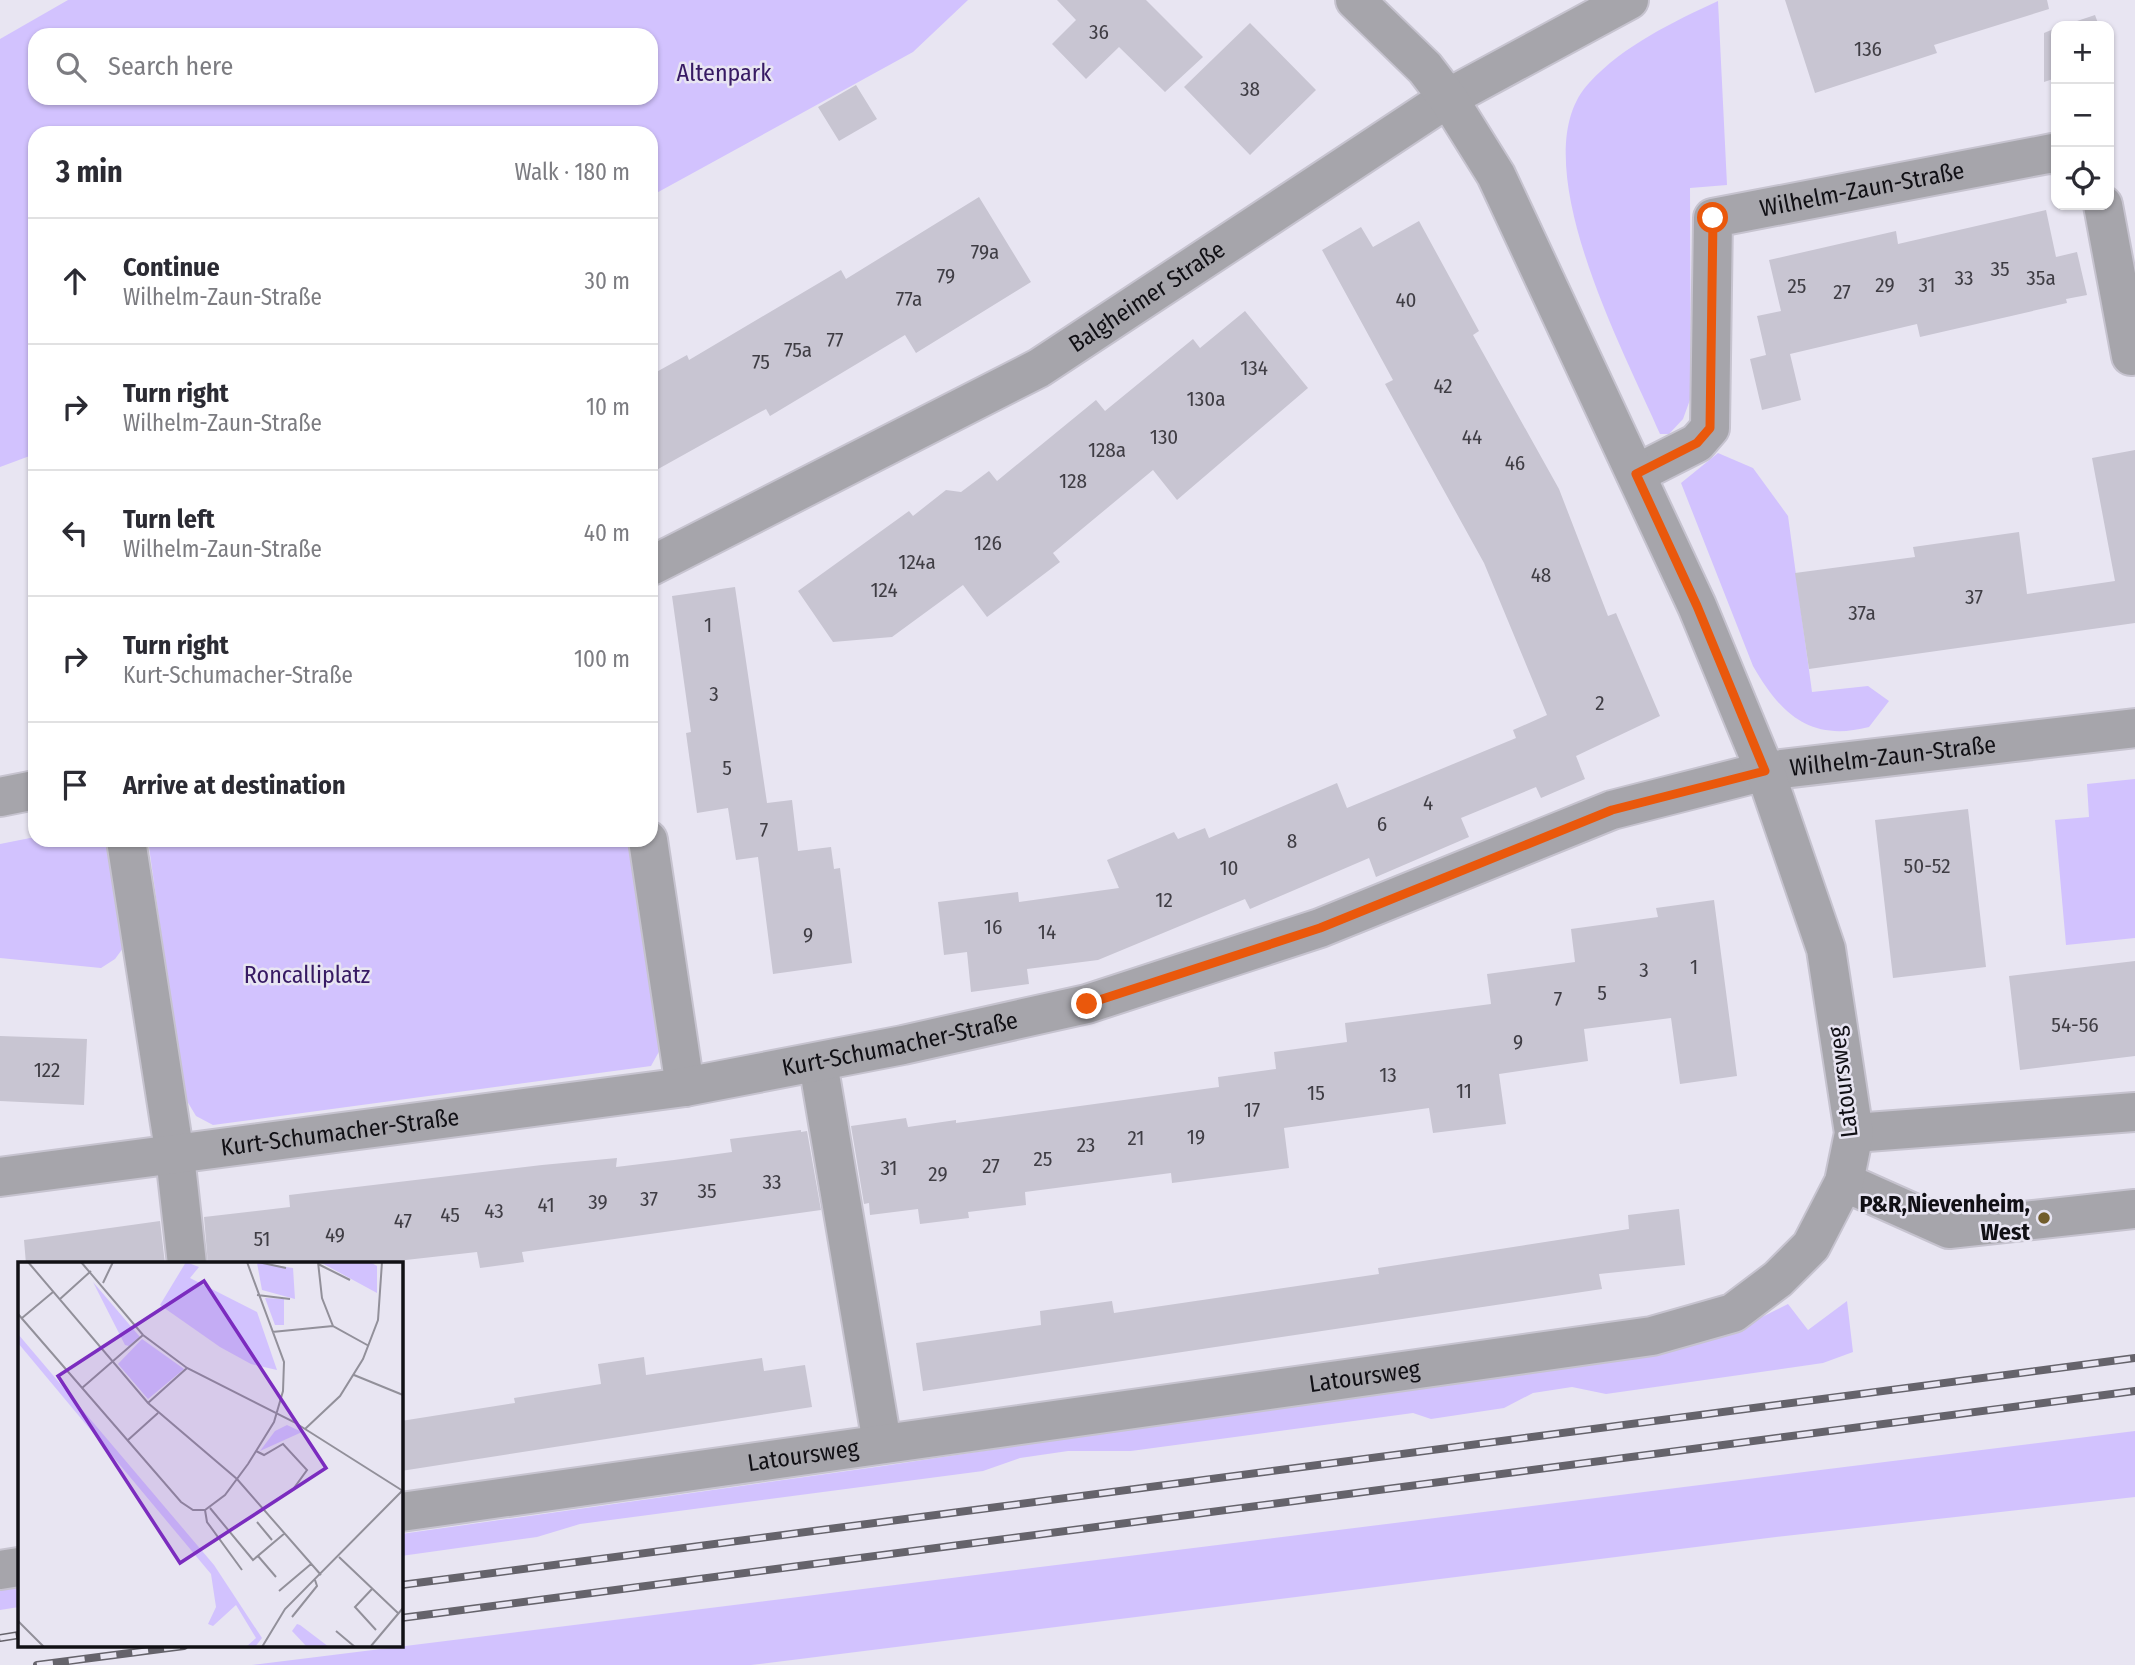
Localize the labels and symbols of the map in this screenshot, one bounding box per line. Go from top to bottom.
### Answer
house number: 36 [1089,19,1109,45]
house number: 136 [1854,36,1882,62]
park label: Altenpark [677,59,772,87]
house number: 38 [1240,76,1260,102]
street label: Wilhelm-Zaun-Straße [1757,156,1967,223]
route start [1697,202,1728,233]
street label: Balgheimer Straße [1064,235,1230,358]
house number: 79a [971,239,999,265]
house number: 35 [1990,256,2010,282]
house number: 79 [937,263,955,289]
house number: 33 [1955,265,1973,291]
house number: 35a [2026,265,2056,291]
house number: 29 [1875,272,1895,298]
house number: 31 [1918,272,1936,298]
house number: 25 [1788,273,1806,299]
house number: 27 [1833,279,1851,305]
house number: 77a [896,286,922,312]
house number: 40 [1395,287,1417,313]
house number: 77 [826,327,844,353]
house number: 75a [784,337,812,363]
house number: 75 [752,349,770,375]
house number: 134 [1240,355,1268,381]
house number: 42 [1433,373,1453,399]
house number: 130a [1187,386,1225,412]
house number: 130 [1150,424,1178,450]
house number: 44 [1462,424,1482,450]
house number: 128a [1088,437,1126,463]
house number: 46 [1505,450,1525,476]
house number: 128 [1059,468,1087,494]
house number: 126 [974,530,1002,556]
house number: 124a [898,549,936,575]
house number: 48 [1531,562,1551,588]
house number: 124 [870,577,898,603]
house number: 37 [1965,584,1983,610]
house number: 37a [1848,600,1876,626]
house number: 1 [704,612,712,638]
house number: 3 [709,681,719,707]
house number: 2 [1595,690,1605,716]
street label: Wilhelm-Zaun-Straße [1788,730,1998,782]
house number: 5 [722,755,732,781]
house number: 4 [1423,790,1433,816]
house number: 6 [1377,811,1387,837]
house number: 7 [760,817,768,843]
house number: 8 [1287,828,1297,854]
house number: 50-52 [1904,853,1950,879]
house number: 10 [1219,855,1239,881]
house number: 12 [1155,887,1173,913]
house number: 16 [984,914,1002,940]
house number: 14 [1038,919,1056,945]
house number: 9 [803,922,813,948]
house number: 1 [1690,954,1698,980]
house number: 3 [1639,957,1649,983]
park label: Roncalliplatz [244,961,370,989]
house number: 5 [1597,980,1607,1006]
house number: 7 [1554,986,1562,1012]
route end [1071,988,1102,1019]
street label: Kurt-Schumacher-Straße [780,1006,1020,1082]
house number: 54-56 [2051,1012,2099,1038]
street label: Latoursweg [1822,1024,1864,1139]
house number: 9 [1513,1029,1523,1055]
house number: 122 [34,1057,60,1083]
house number: 13 [1379,1062,1397,1088]
house number: 11 [1456,1078,1472,1104]
house number: 15 [1307,1080,1325,1106]
house number: 17 [1244,1097,1260,1123]
street label: Kurt-Schumacher-Straße [219,1103,461,1162]
house number: 19 [1187,1124,1205,1150]
house number: 21 [1128,1125,1145,1151]
house number: 23 [1077,1132,1095,1158]
house number: 25 [1034,1146,1052,1172]
house number: 27 [982,1153,1000,1179]
house number: 31 [880,1155,898,1181]
house number: 29 [928,1161,948,1187]
house number: 33 [763,1169,781,1195]
house number: 35 [697,1178,717,1204]
house number: 37 [640,1186,658,1212]
house number: 39 [588,1189,608,1215]
place label: P&R,Nievenheim, West [1859,1190,2031,1246]
house number: 41 [537,1192,555,1218]
house number: 43 [484,1198,504,1224]
house number: 45 [440,1202,460,1228]
house number: 47 [394,1208,412,1234]
marker: P&R,Nievenheim, West [2036,1210,2052,1226]
house number: 49 [325,1222,345,1248]
house number: 51 [254,1226,270,1252]
inset map [18,1262,402,1648]
street label: Latoursweg [1307,1355,1423,1398]
street label: Latoursweg [746,1434,861,1477]

